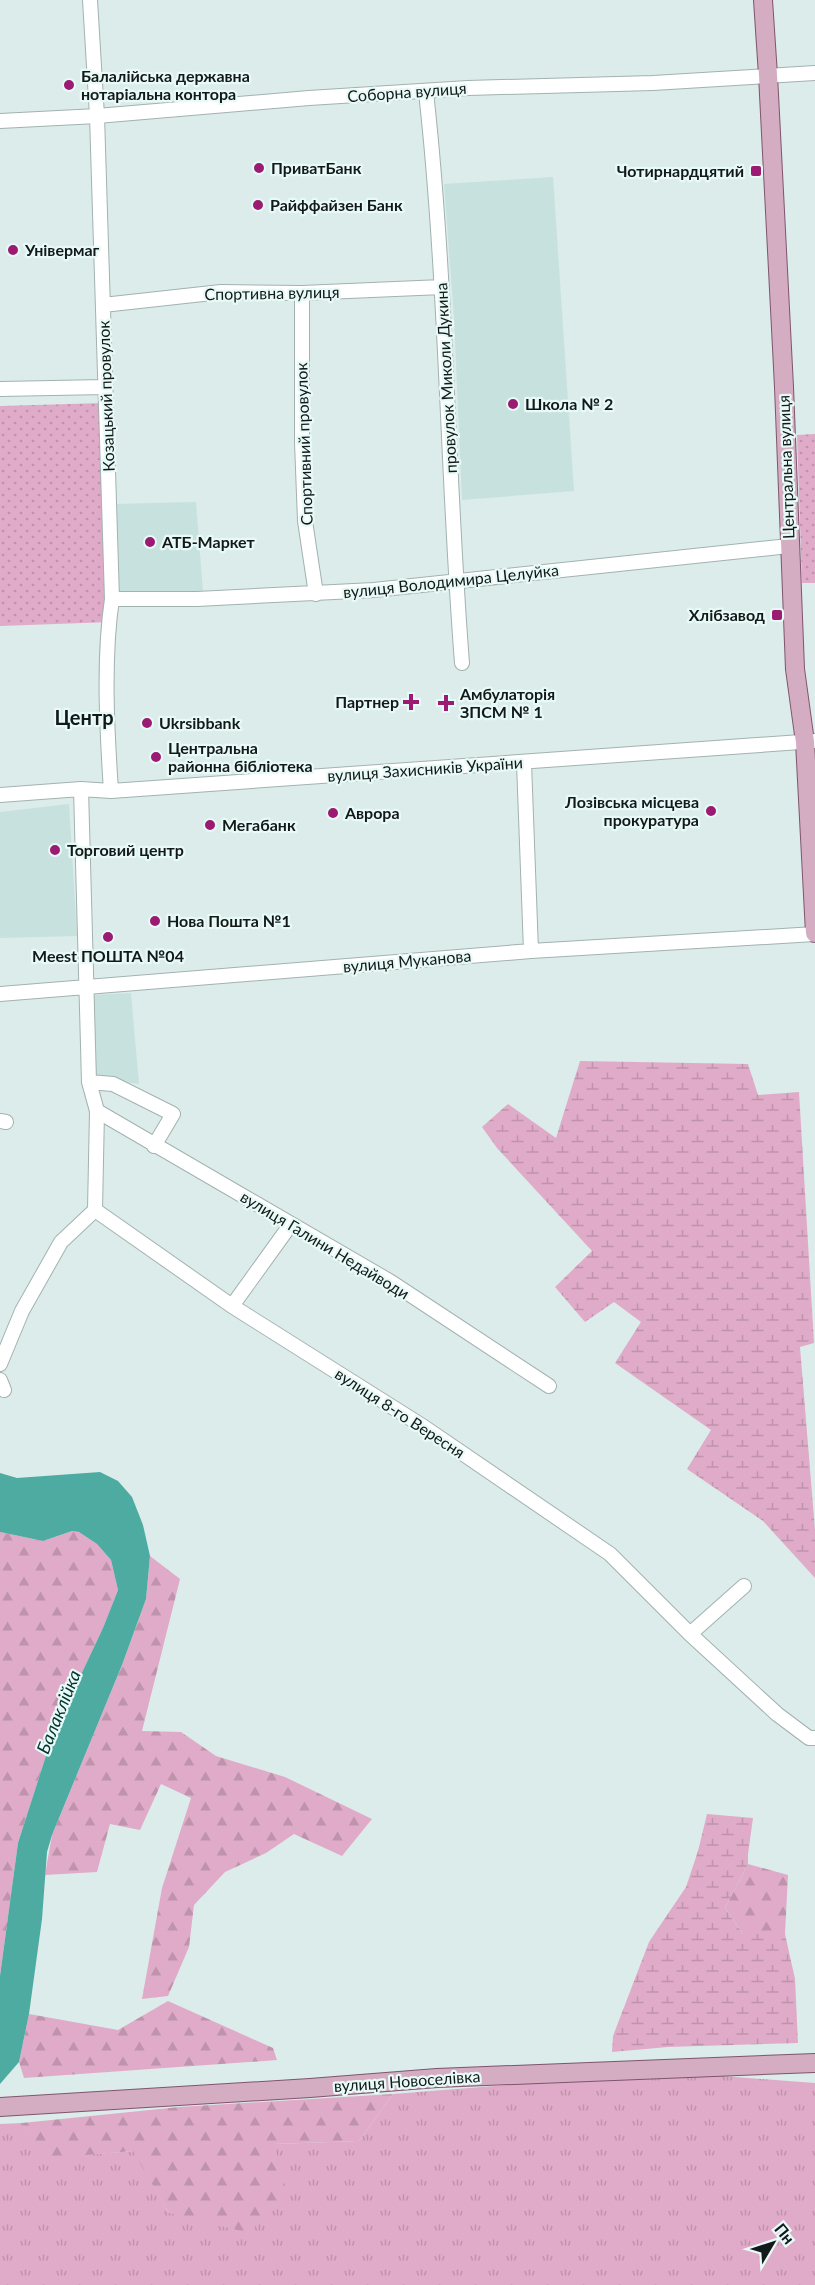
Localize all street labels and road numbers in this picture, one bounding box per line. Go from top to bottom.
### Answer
street label: Соборна вулиця [347,78,467,105]
street label: Спортивна вулиця [204,282,340,303]
street label: провулок Миколи Дукина [431,282,460,474]
street label: Козацький провулок [93,319,118,472]
street label: Спортивний провулок [291,361,316,526]
street label: Центральна вулиця [773,395,798,539]
street label: вулиця Володимира Целуйка [342,560,560,601]
street label: вулиця Захисників України [327,752,523,785]
street label: вулиця Муканова [342,945,472,976]
street label: вулиця Галини Недайводи [237,1187,413,1303]
street label: вулиця 8-го Вересня [332,1364,469,1462]
street label: вулиця Новоселівка [333,2066,481,2095]

